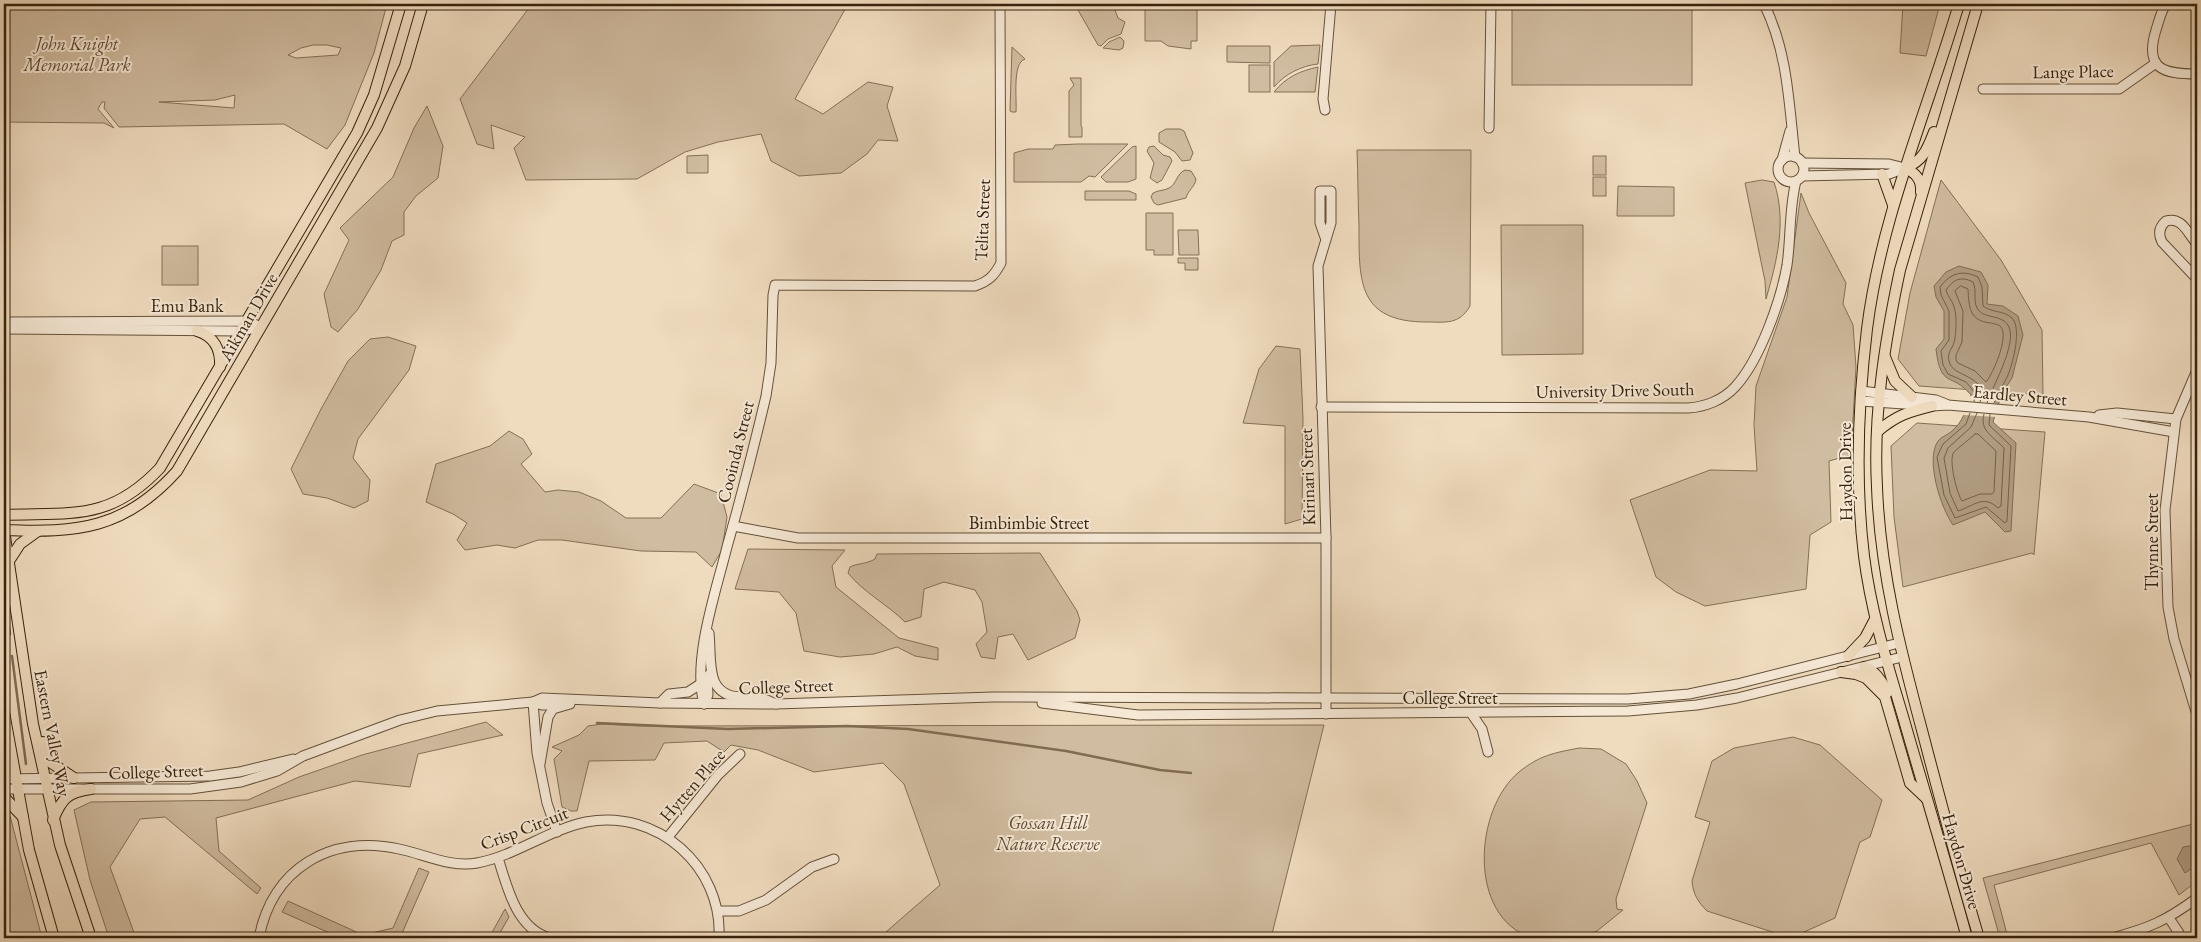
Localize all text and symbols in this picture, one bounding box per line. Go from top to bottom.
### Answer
park label: John Knight Memorial Park [22,32,131,76]
street label: Lange Place [2032,59,2114,83]
street label: Telita Street [969,178,995,261]
street label: Aikman Drive [213,269,282,366]
street label: Emu Bank [151,294,224,317]
street label: University Drive South [1535,377,1695,403]
street label: Eardley Street [1972,379,2068,411]
street label: Cooinda Street [711,398,759,505]
street label: Haydon Drive [1833,423,1857,521]
street label: Kirinari Street [1294,428,1320,526]
street label: Thynne Street [2140,493,2163,591]
street label: Bimbimbie Street [969,511,1090,534]
street label: Eastern Valley Way [29,668,77,798]
street label: College Street [738,673,834,699]
street label: College Street [1402,686,1498,709]
street label: Hytten Place [654,744,730,826]
street label: College Street [108,758,204,784]
street label: Crisp Circuit [477,801,571,855]
street label: Haydon Drive [1937,810,1987,912]
park label: Gossan Hill Nature Reserve [995,811,1101,855]

